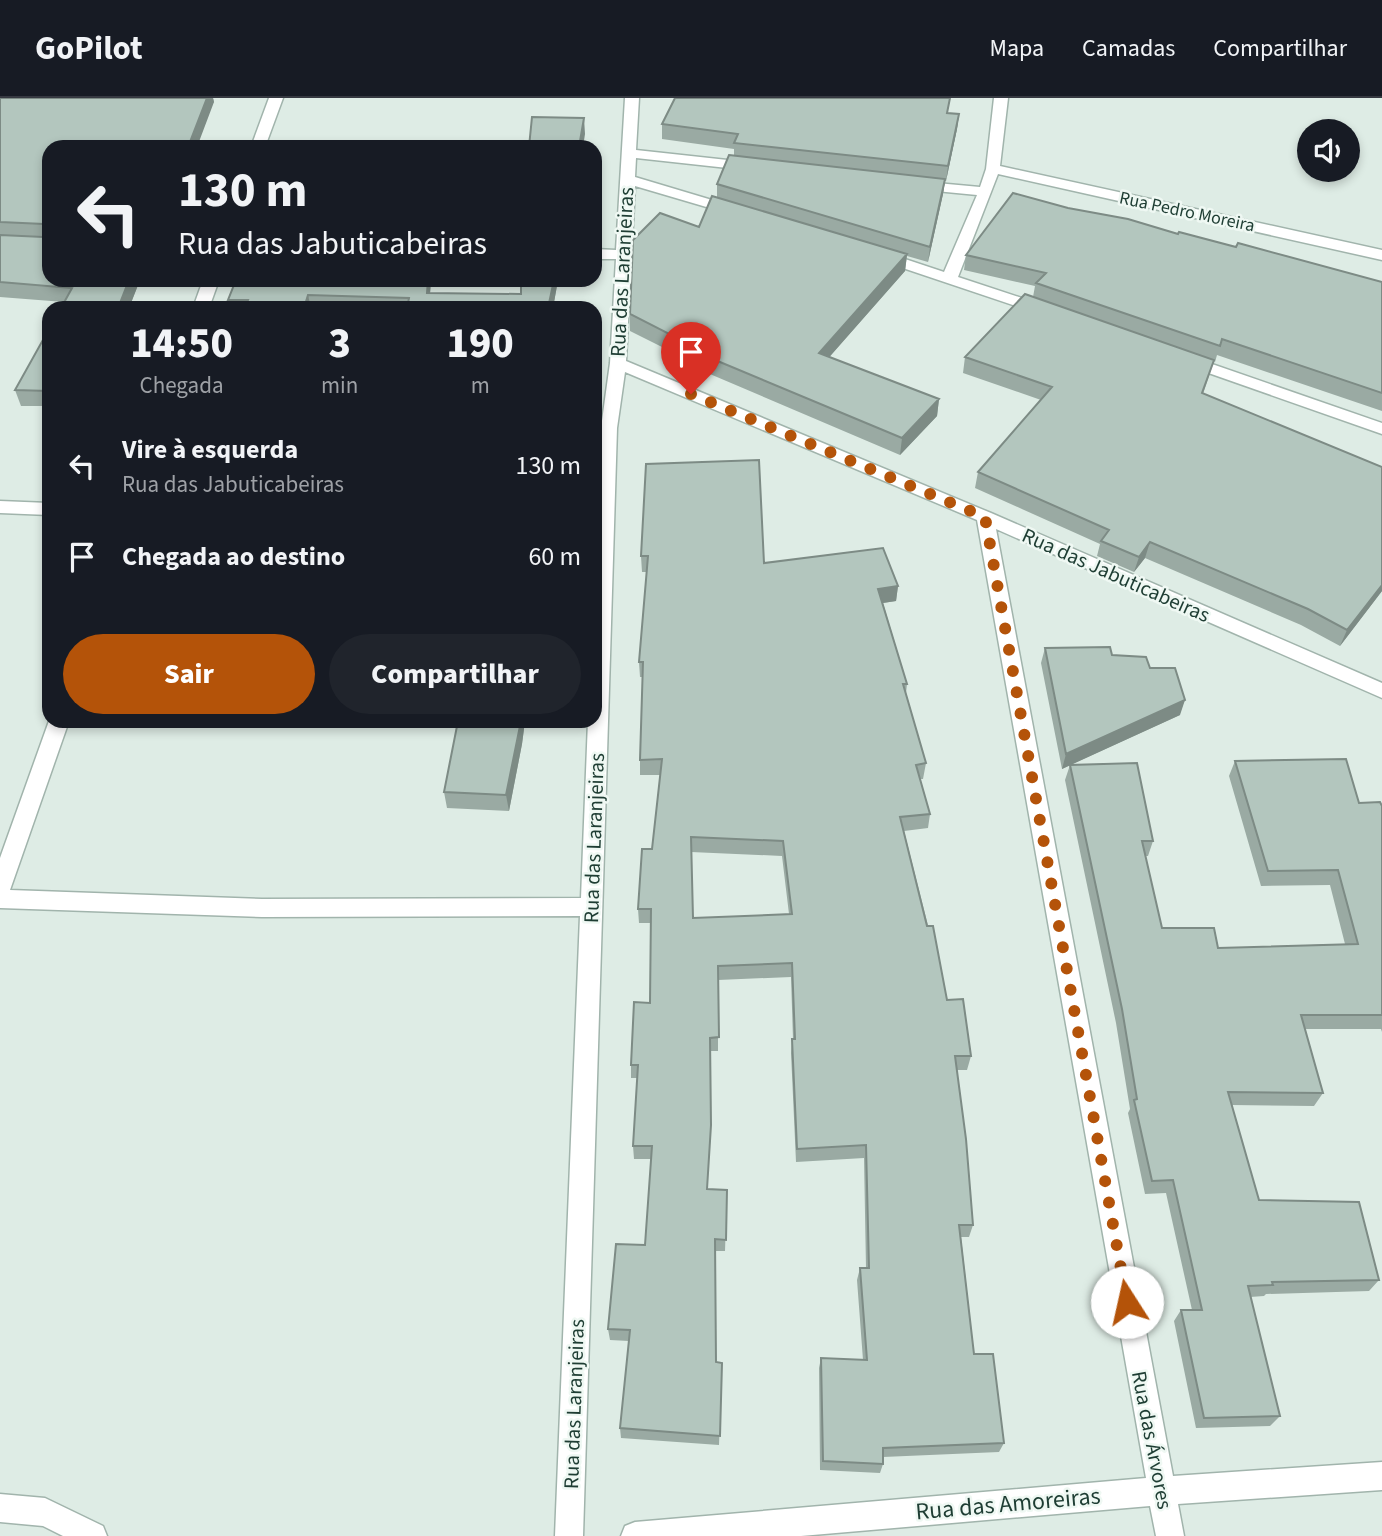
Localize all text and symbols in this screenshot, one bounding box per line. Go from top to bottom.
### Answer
text: GoPilot [35,25,143,72]
text: Mapa [989,31,1044,66]
text: Camadas [1082,31,1175,66]
text: Compartilhar [1213,31,1347,66]
map controls [1297,119,1360,182]
button: sound [1297,119,1360,182]
text: 130 m [178,156,307,226]
icon: left [63,168,154,259]
street label: Rua Pedro Moreira [1117,185,1257,239]
street label: Rua das Laranjeiras [603,186,641,358]
text: Rua das Jabuticabeiras [178,221,487,267]
text: 14:50 [130,314,233,374]
text: 3 [328,314,351,374]
text: 190 [447,314,514,374]
pin [661,322,721,394]
icon: arrive [672,333,710,371]
text: Chegada [140,369,224,402]
text: min [321,369,358,402]
text: m [471,369,490,402]
text: Vire à esquerda [122,431,298,468]
icon: left [63,447,101,485]
text: 130 m [515,447,581,484]
text: Rua das Jabuticabeiras [122,468,344,501]
street label: Rua das Jabuticabeiras [1017,520,1215,630]
icon: arrive [63,538,101,576]
text: Chegada ao destino [122,538,345,575]
text: 60 m [528,538,581,575]
button: Sair [63,634,315,714]
button: Compartilhar [329,634,581,714]
street label: Rua das Laranjeiras [576,752,612,923]
position arrow [1090,1265,1164,1339]
street label: Rua das Laranjeiras [556,1318,592,1489]
street label: Rua das Árvores [1124,1368,1180,1512]
street label: Rua das Amoreiras [914,1478,1102,1530]

